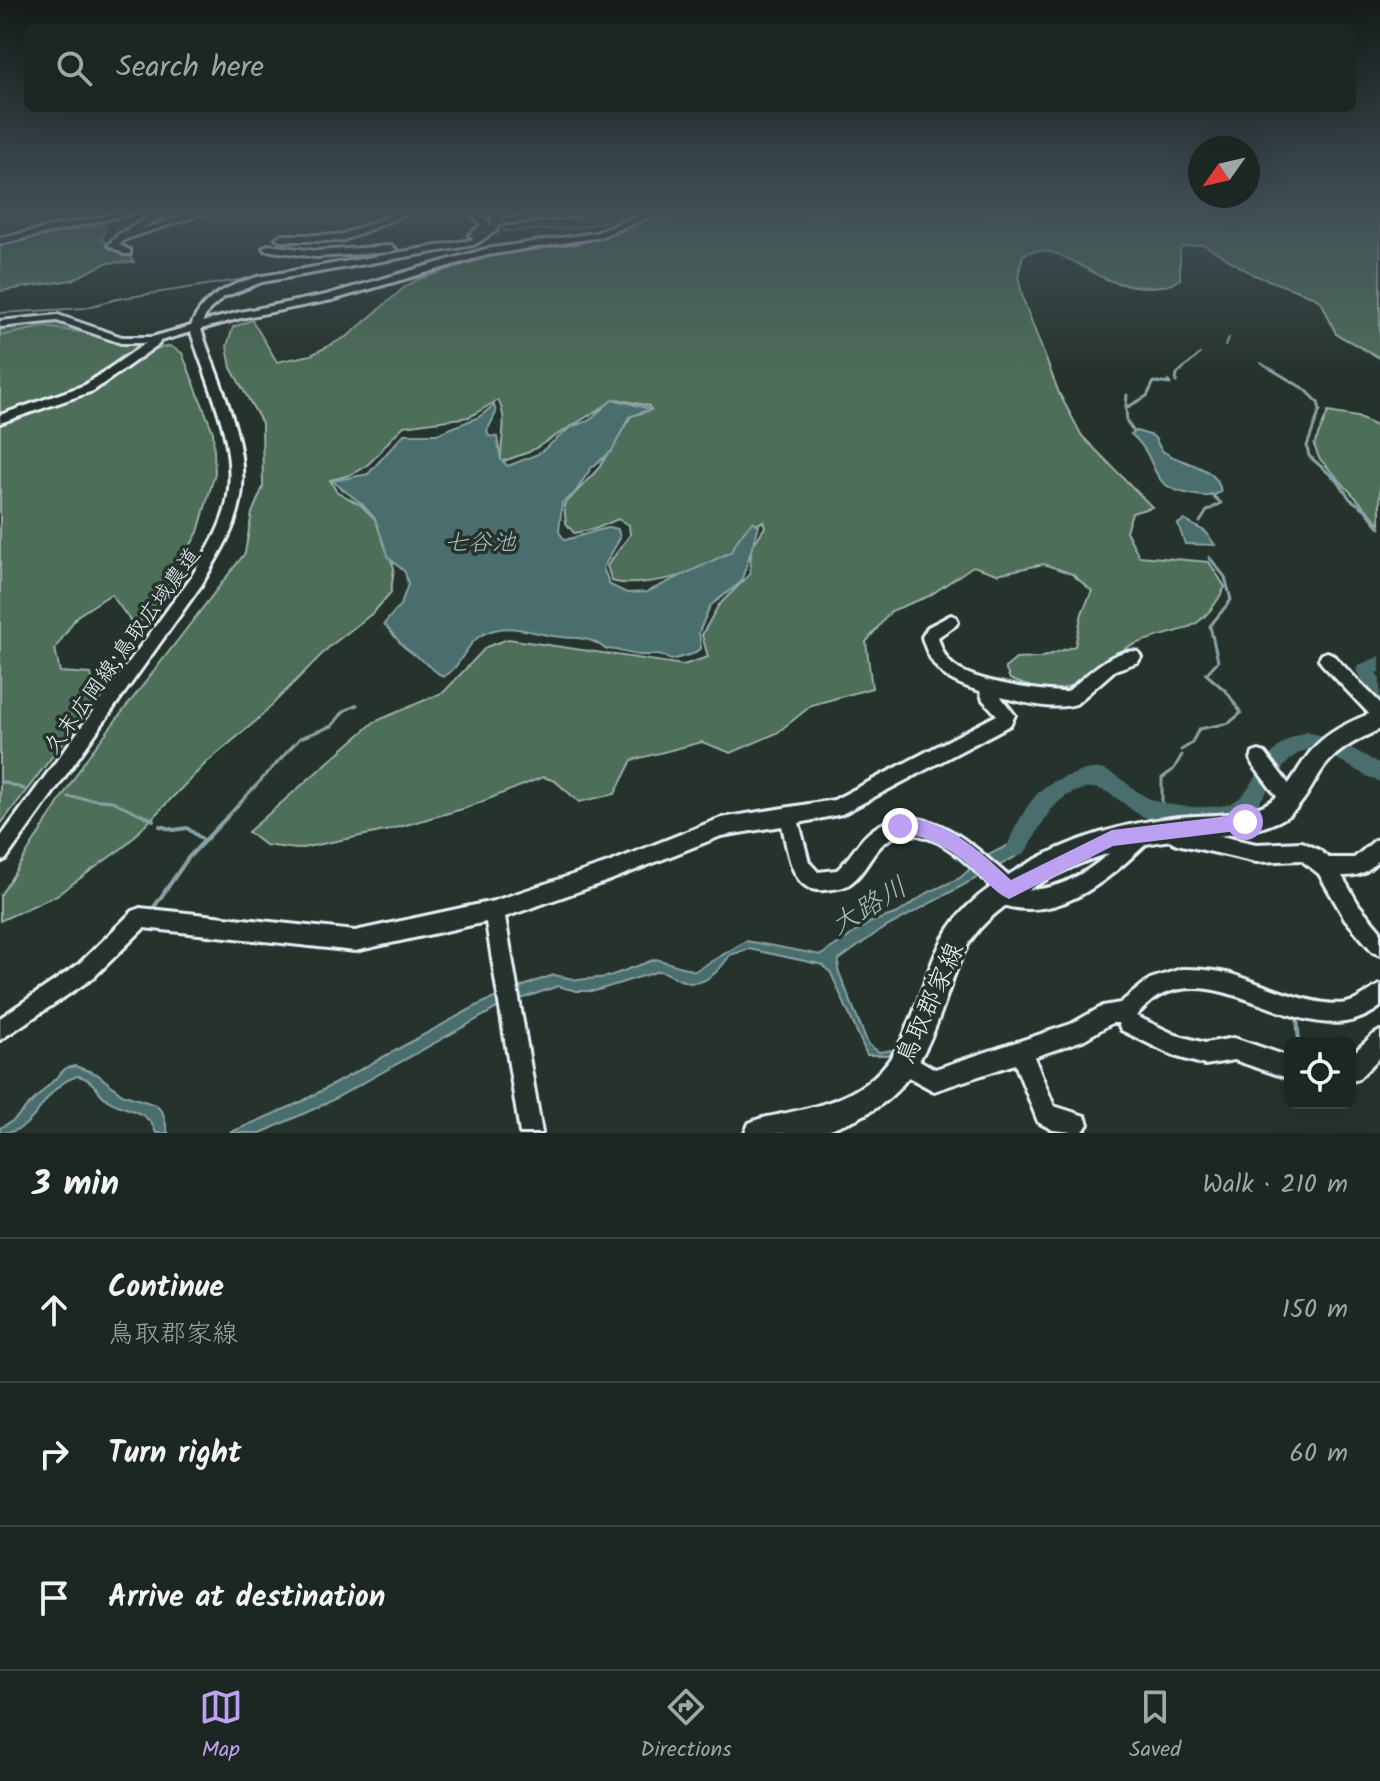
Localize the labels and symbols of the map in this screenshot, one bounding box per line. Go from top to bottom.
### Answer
north arrow [1188,136,1260,208]
water label: 七谷池 [444,524,517,563]
street label: 久末広岡線;鳥取広域農道 [36,541,210,762]
route start [1227,804,1263,840]
route end [882,808,918,844]
water label: 大路川 [822,866,917,948]
street label: 鳥取郡家線 [885,936,976,1072]

